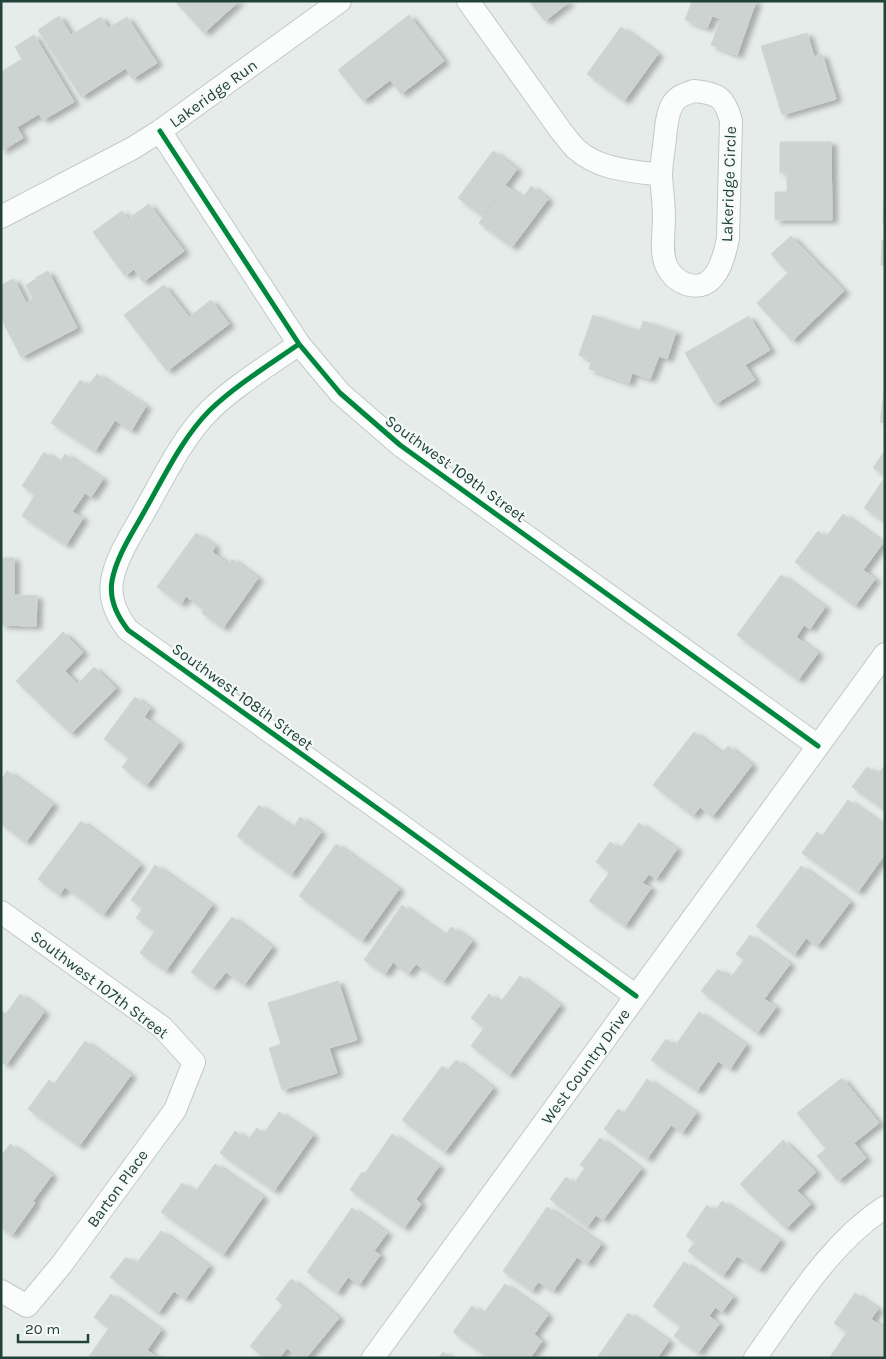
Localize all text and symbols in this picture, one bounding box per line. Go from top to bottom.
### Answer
street label: Lakeridge Run [166,55,261,132]
street label: Lakeridge Circle [717,126,740,242]
street label: Southwest 109th Street [382,411,530,526]
street label: Southwest 108th Street [168,639,317,754]
street label: Southwest 107th Street [27,926,172,1042]
street label: West Country Drive [537,1005,634,1128]
street label: Barton Place [83,1146,152,1231]
scale bar [18,1312,88,1344]
text: 20 m [25,1320,60,1338]

